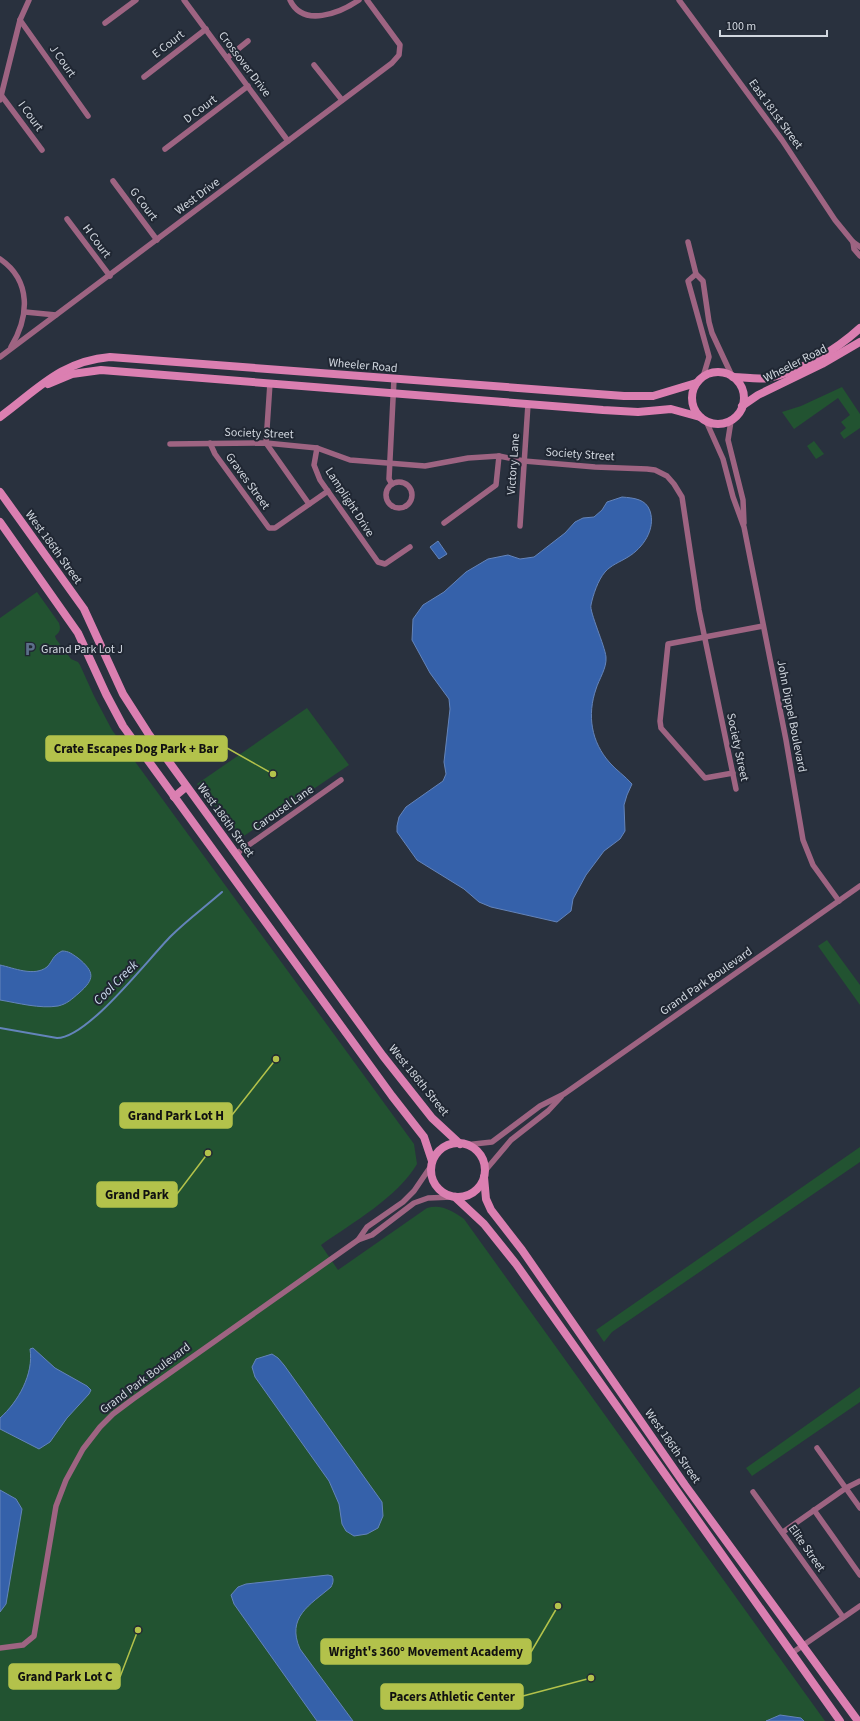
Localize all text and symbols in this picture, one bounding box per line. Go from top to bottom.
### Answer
scale bar [720,12,827,38]
text: 100 m [726,18,756,35]
street label: E Court [149,26,188,62]
street label: Crossover Drive [214,28,275,101]
street label: J Court [45,42,80,81]
street label: East 181st Street [744,76,807,153]
street label: D Court [180,91,221,128]
street label: I Court [14,98,47,135]
street label: West Drive [171,174,223,219]
street label: G Court [125,184,162,225]
street label: H Court [78,221,115,262]
street label: Wheeler Road [761,340,830,387]
street label: Wheeler Road [328,354,398,377]
street label: Society Street [224,424,294,443]
street label: Victory Lane [503,433,524,495]
street label: Society Street [545,444,615,465]
street label: Graves Street [221,449,274,513]
street label: Lamplight Drive [321,464,378,540]
street label: West 186th Street [21,507,86,588]
parking icon: Grand Park Lot J [22,641,38,657]
place label: Grand Park Lot J [41,641,123,658]
street label: John Dippel Boulevard [772,658,811,774]
street label: Society Street [722,711,753,783]
callout: Crate Escapes Dog Park + Bar [46,736,227,761]
text: Crate Escapes Dog Park + Bar [54,740,219,758]
street label: West 186th Street [193,780,258,861]
street label: Carousel Lane [249,781,317,836]
street label: Grand Park Boulevard [657,943,756,1020]
water label: Cool Creek [89,956,143,1009]
street label: West 186th Street [384,1041,453,1120]
callout: Grand Park Lot H [120,1103,232,1128]
text: Grand Park Lot H [128,1107,224,1125]
callout: Grand Park [97,1182,177,1207]
text: Grand Park [105,1186,170,1204]
street label: Grand Park Boulevard [97,1339,194,1418]
street label: West 186th Street [641,1406,705,1487]
street label: Elite Street [784,1521,829,1576]
callout: Wright's 360° Movement Academy [321,1639,531,1664]
text: Wright's 360° Movement Academy [329,1643,523,1661]
callout: Grand Park Lot C [9,1664,120,1689]
text: Grand Park Lot C [17,1668,113,1686]
callout: Pacers Athletic Center [381,1684,523,1709]
text: Pacers Athletic Center [389,1688,516,1706]

